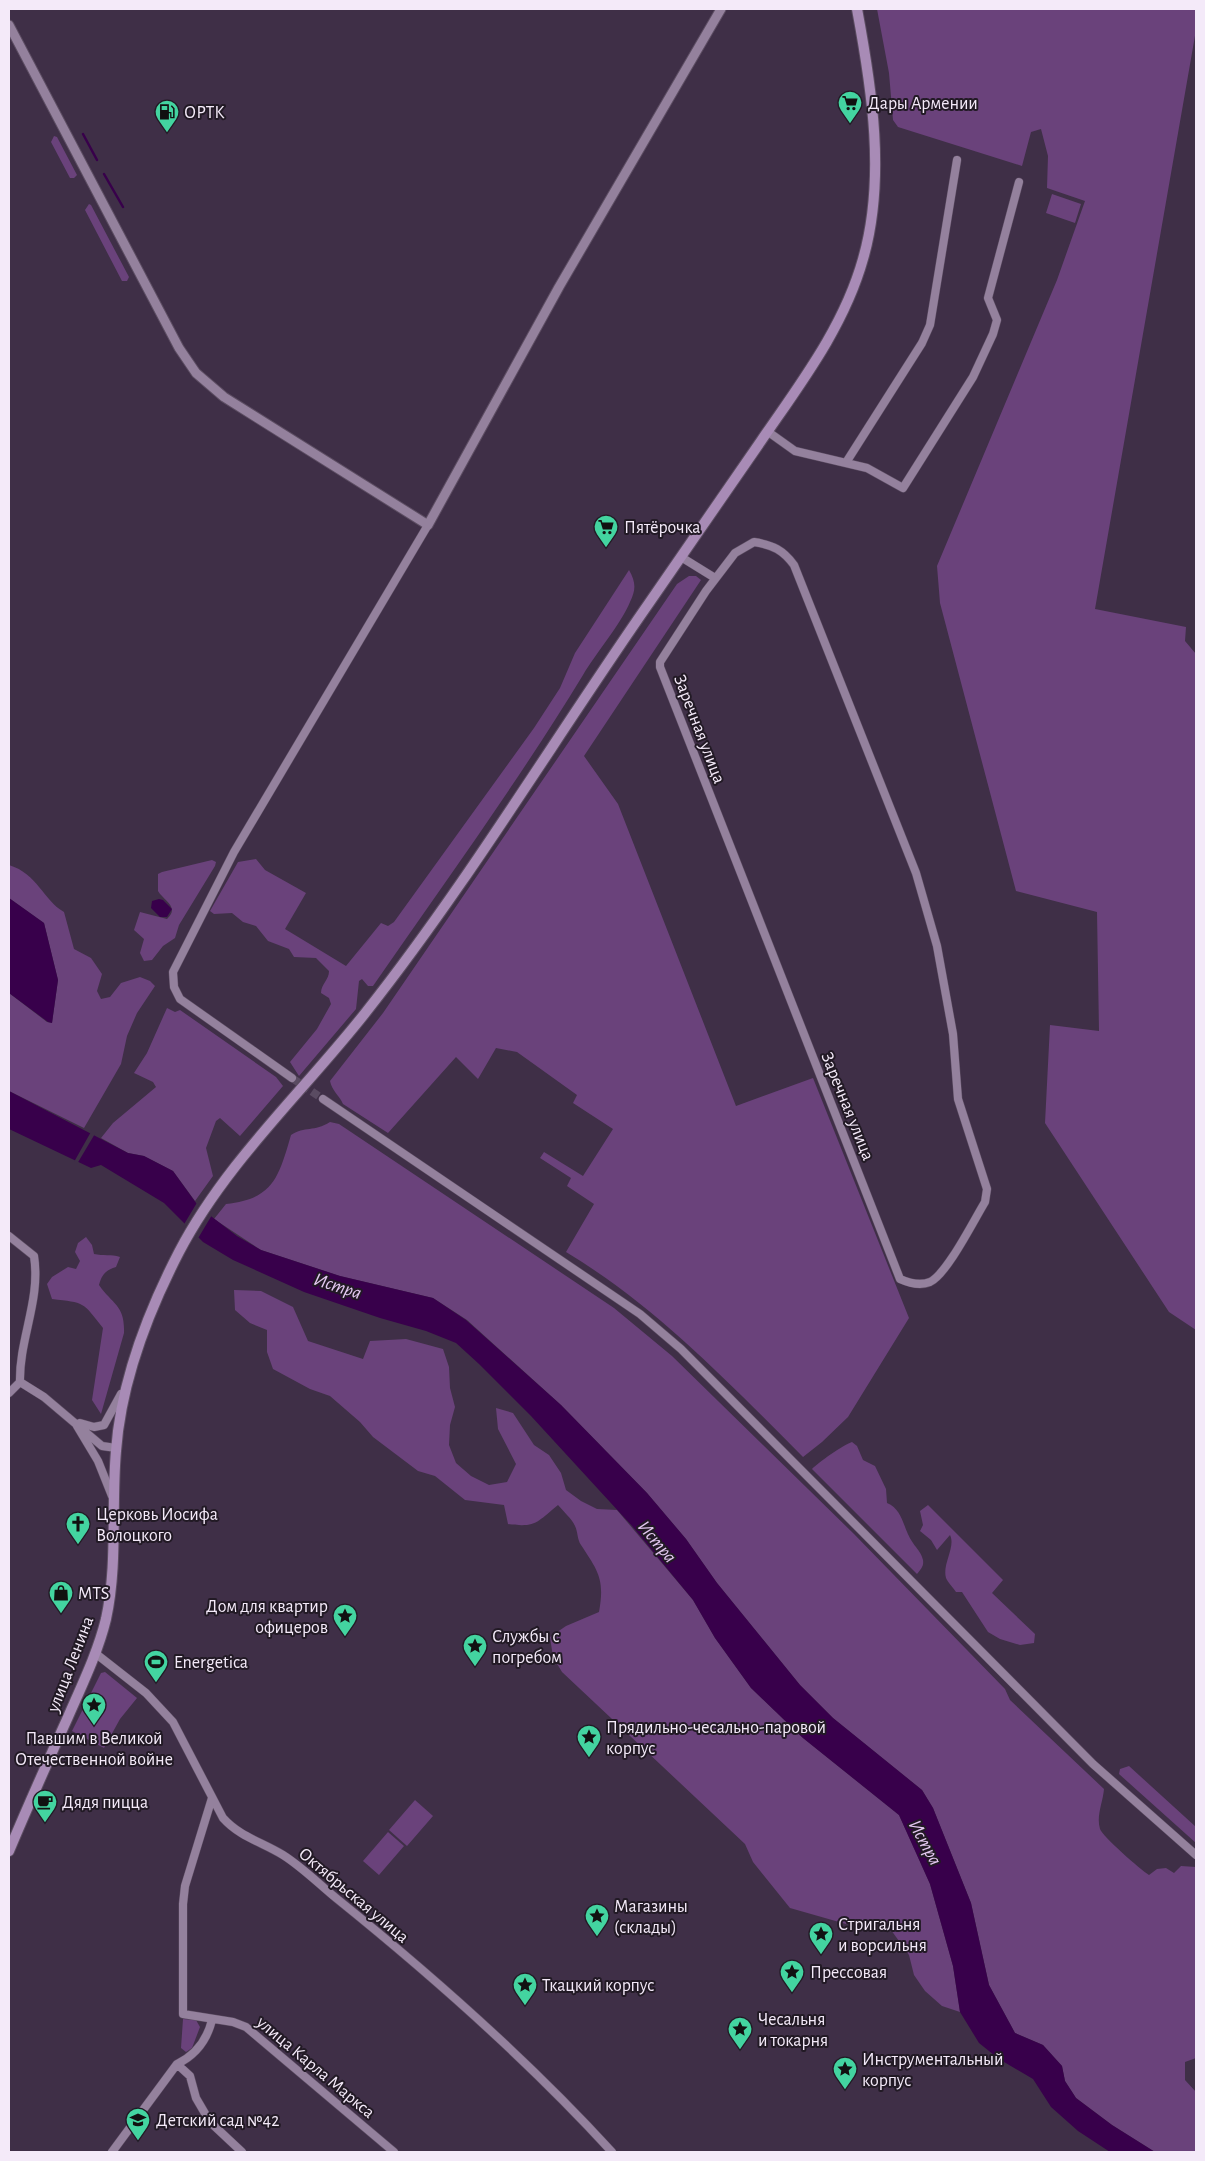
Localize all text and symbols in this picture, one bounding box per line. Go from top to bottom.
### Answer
supermarket icon: Дары Армении [837,90,863,124]
place label: Дары Армении [868,95,978,113]
fuel station icon: ОРТК [154,99,180,133]
place label: ОРТК [184,104,225,122]
supermarket icon: Пятёрочка [593,514,619,548]
place label: Пятёрочка [624,519,701,537]
street label: Заречная улица [670,672,728,786]
street label: Заречная улица [817,1050,877,1163]
water label: Истра [312,1270,364,1303]
place label: Церковь Иосифа Волоцкого [96,1506,218,1545]
church icon: Церковь Иосифа Волоцкого [65,1511,91,1545]
water label: Истра [634,1517,680,1567]
shop icon: MTS [48,1580,74,1614]
place label: MTS [78,1585,109,1603]
place label: Дом для квартир офицеров [206,1598,328,1637]
place icon: Дом для квартир офицеров [332,1603,358,1637]
street label: улица Ленина [44,1614,97,1716]
place label: Службы с погребом [492,1627,562,1667]
place icon: Службы с погребом [462,1633,488,1667]
sports icon: Energetica [143,1649,169,1683]
place label: Energetica [174,1654,248,1672]
place icon: Павшим в Великой Отечественной войне [81,1692,107,1726]
place label: Прядильно-чесально-паровой корпус [606,1719,826,1758]
place icon: Прядильно-чесально-паровой корпус [576,1724,602,1758]
place label: Павшим в Великой Отечественной войне [15,1730,173,1769]
cafe icon: Дядя пицца [32,1789,58,1823]
place label: Дядя пицца [62,1794,148,1812]
water label: Истра [905,1817,945,1869]
street label: Октябрьская улица [295,1844,413,1947]
place label: Магазины (склады) [614,1898,688,1937]
place icon: Магазины (склады) [584,1903,610,1937]
place label: Стригальня и ворсильня [838,1916,927,1955]
place icon: Стригальня и ворсильня [808,1921,834,1955]
place icon: Прессовая [779,1959,805,1993]
place label: Прессовая [810,1964,887,1982]
place icon: Ткацкий корпус [512,1972,538,2006]
place label: Ткацкий корпус [542,1977,654,1995]
place label: Чесальня и токарня [758,2011,828,2050]
street label: улица Карла Маркса [252,2013,378,2122]
place icon: Чесальня и токарня [727,2016,753,2050]
place label: Инструментальный корпус [862,2051,1004,2090]
place icon: Инструментальный корпус [832,2056,858,2090]
school or university icon: Детский сад №42 [125,2107,151,2141]
place label: Детский сад №42 [156,2112,279,2130]

